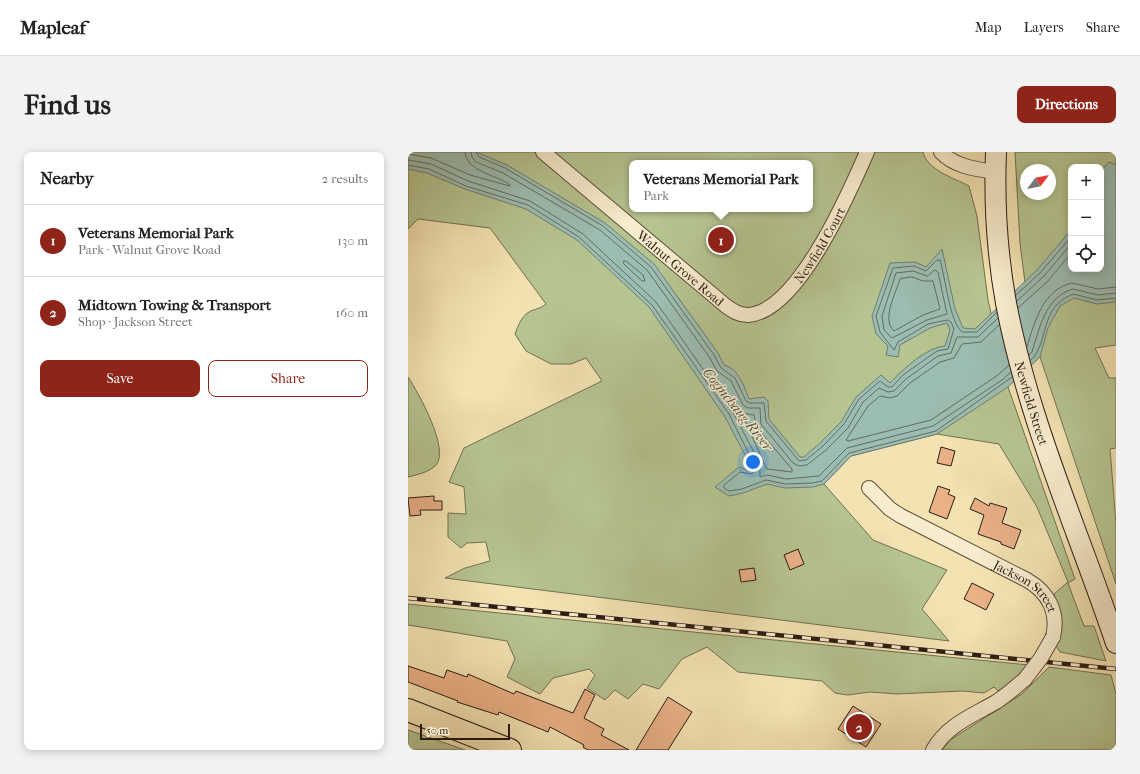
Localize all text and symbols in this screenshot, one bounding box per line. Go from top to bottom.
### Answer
text: Mapleaf [20,17,86,39]
text: Map [975,19,1002,36]
text: Layers [1024,19,1064,36]
text: Share [1086,19,1120,36]
button: Directions [1017,86,1116,123]
text: Find us [24,88,111,121]
popup [629,160,813,212]
north arrow [1020,164,1056,200]
map controls [1068,164,1104,272]
button: + [1068,164,1104,200]
text: Nearby [40,168,94,188]
text: Veterans Memorial Park [643,170,799,188]
text: 2 results [322,171,368,186]
text: Park [643,188,669,203]
button: − [1068,200,1104,236]
street label: Newfield Court [791,204,849,286]
text: Veterans Memorial Park [78,224,234,242]
pin: 1 [708,225,734,255]
street label: Walnut Grove Road [633,227,728,310]
text: 1 [51,233,55,248]
text: 130 m [337,233,368,248]
button: locate [1068,236,1104,272]
text: Park · Walnut Grove Road [78,242,221,257]
text: Midtown Towing & Transport [78,296,271,314]
text: 2 [50,305,56,320]
text: 160 m [336,305,368,320]
text: Shop · Jackson Street [78,314,193,329]
button: Save [40,360,200,397]
button: Share [208,360,368,397]
street label: Newfield Street [1012,360,1051,448]
water label: Coginchaug River [699,364,777,456]
your location [743,452,763,472]
street label: Jackson Street [990,557,1060,615]
pin: 2 [846,712,872,742]
scale bar [420,722,510,741]
text: 50 m [426,724,448,737]

